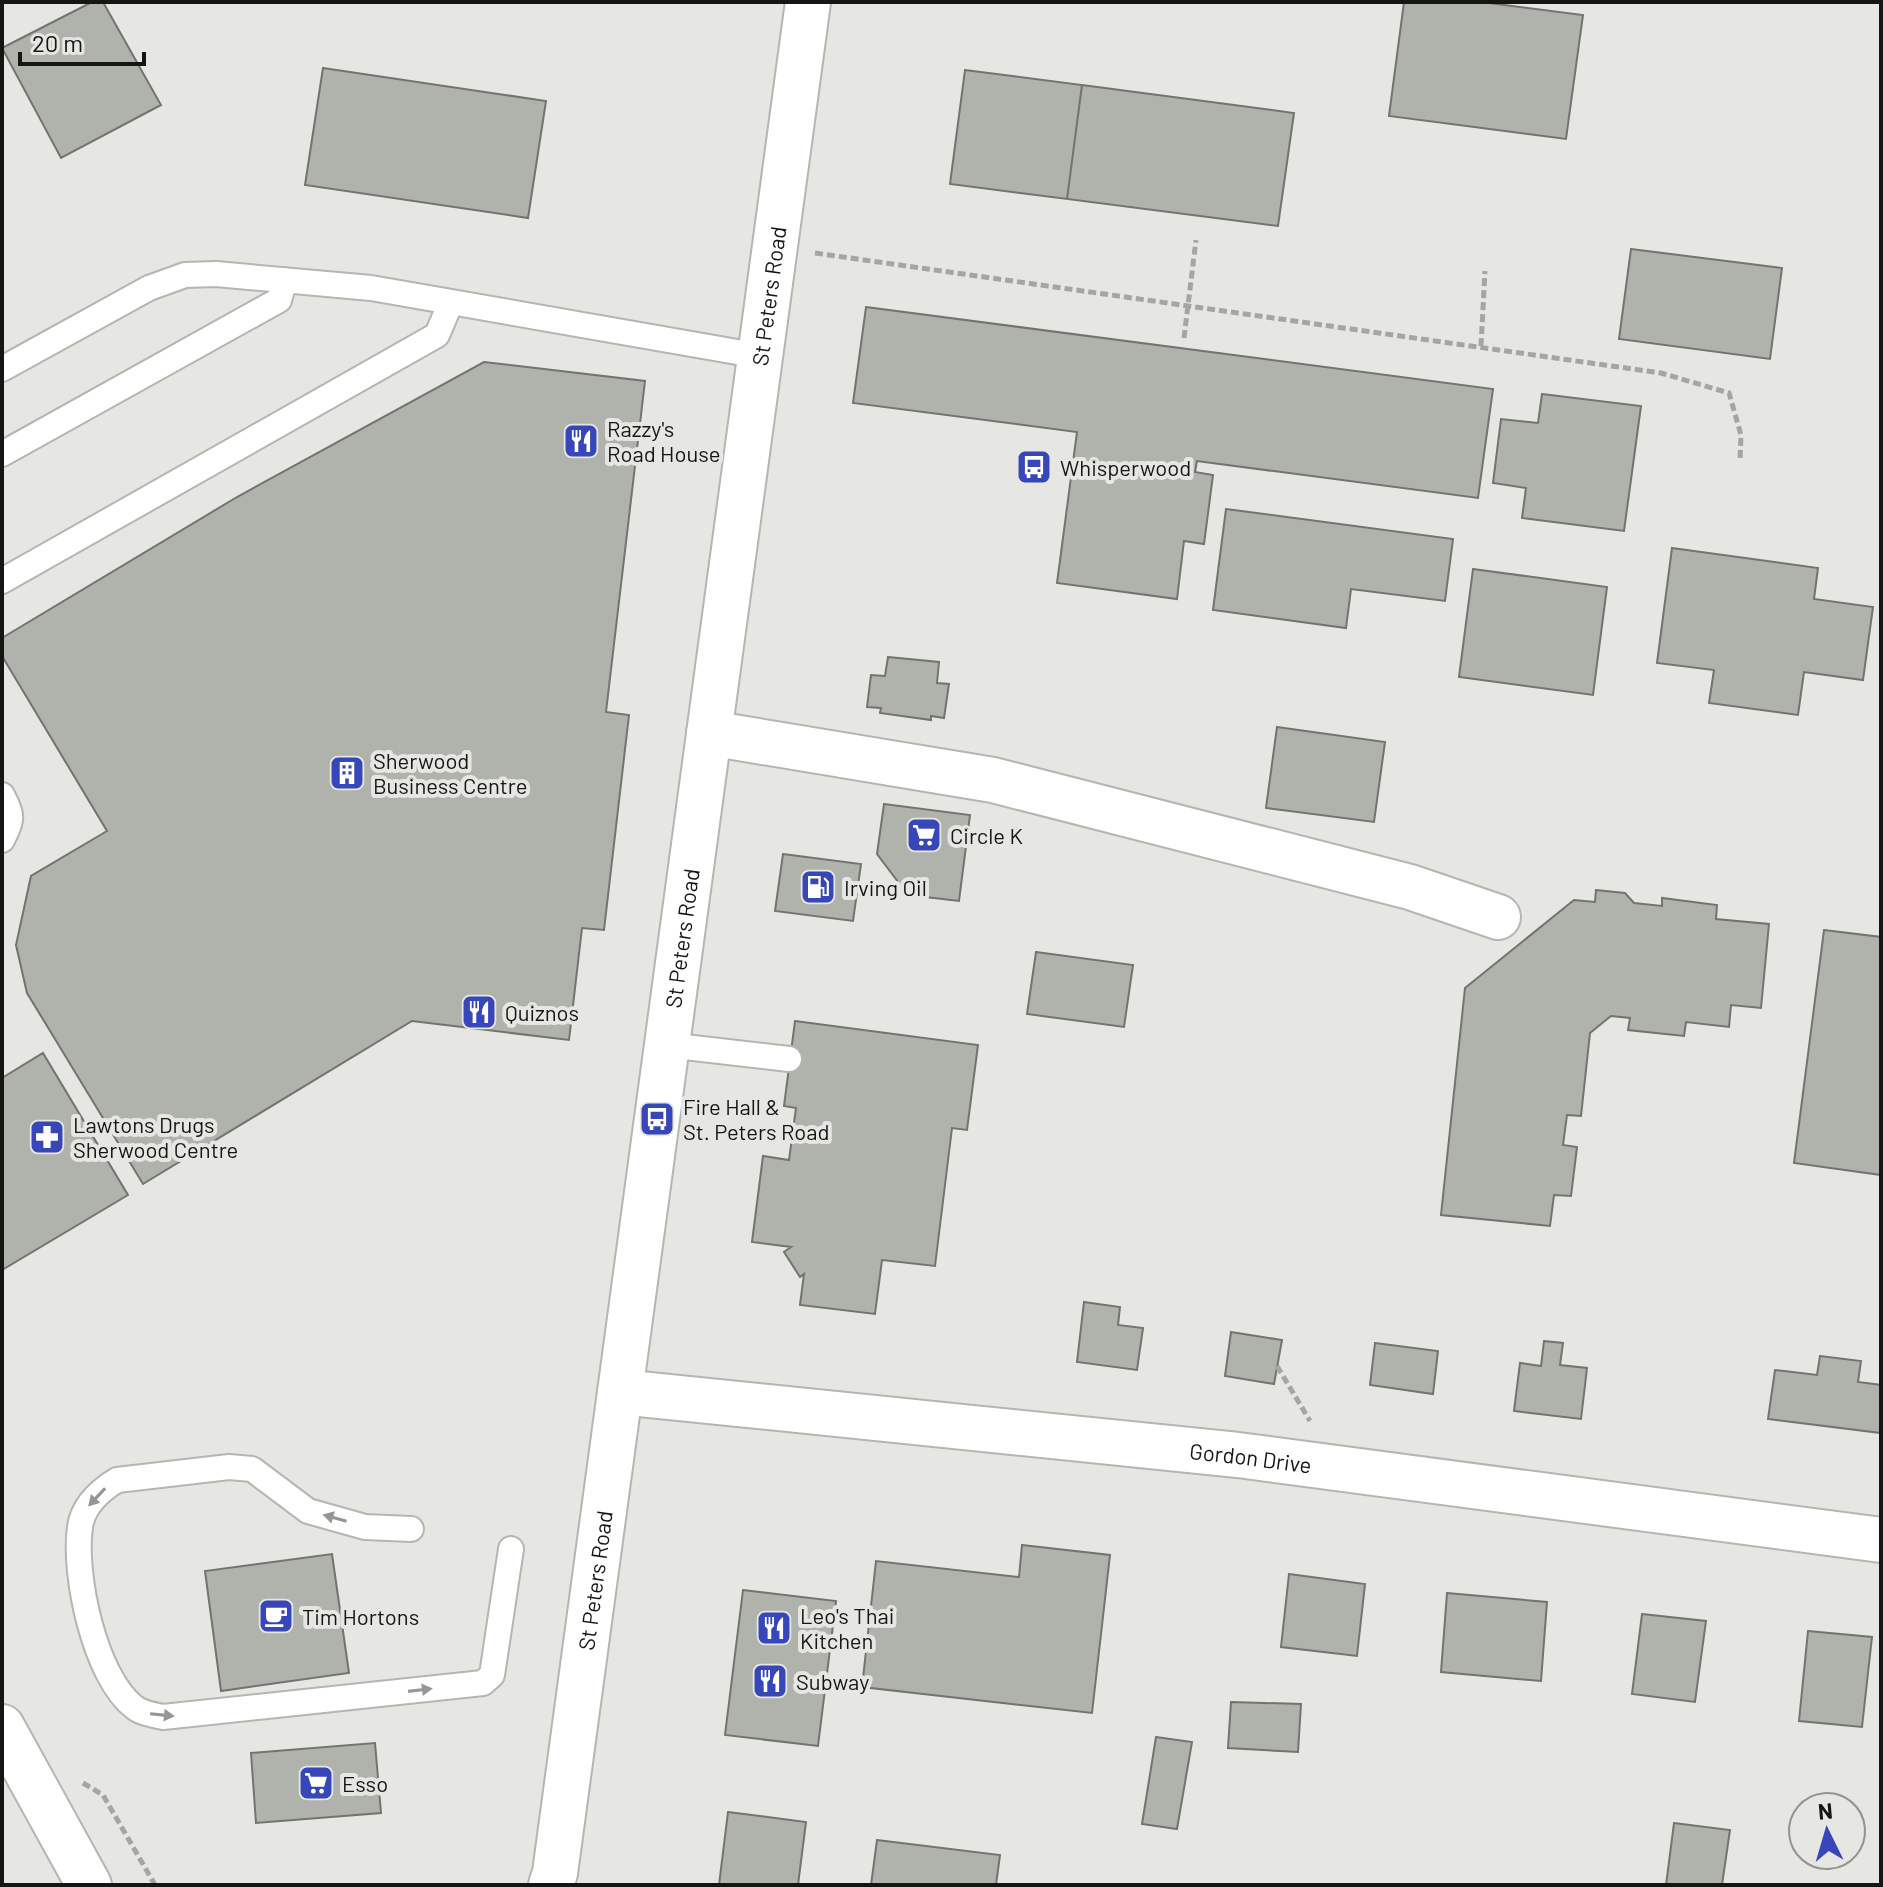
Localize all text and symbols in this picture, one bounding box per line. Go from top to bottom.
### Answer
scale bar [20,16,144,66]
text: 20 m [32,28,83,57]
street label: St Peters Road [746,225,791,367]
place label: Razzy's Road House [607,415,721,466]
restaurant icon: Razzy's Road House [562,422,600,460]
bus stop icon: Whisperwood [1015,448,1053,486]
place label: Whisperwood [1060,454,1191,480]
place label: Sherwood Business Centre [373,747,528,798]
building icon: Sherwood Business Centre [328,754,366,792]
supermarket icon: Circle K [905,816,943,854]
place label: Circle K [950,822,1023,848]
street label: St Peters Road [659,867,704,1010]
fuel station icon: Irving Oil [799,868,837,906]
place label: Irving Oil [844,874,927,900]
restaurant icon: Quiznos [460,993,498,1031]
place label: Quiznos [505,999,579,1025]
place label: Fire Hall & St. Peters Road [683,1093,830,1144]
bus stop icon: Fire Hall & St. Peters Road [638,1100,676,1138]
place label: Lawtons Drugs Sherwood Centre [73,1111,238,1162]
pharmacy icon: Lawtons Drugs Sherwood Centre [28,1118,66,1156]
street label: Gordon Drive [1188,1437,1313,1478]
one-way arrow [88,1487,106,1506]
street label: St Peters Road [572,1509,617,1652]
one-way arrow [322,1511,346,1524]
cafe icon: Tim Hortons [257,1597,295,1635]
place label: Leo's Thai Kitchen [800,1602,894,1653]
place label: Tim Hortons [302,1603,419,1629]
restaurant icon: Leo's Thai Kitchen [755,1609,793,1647]
restaurant icon: Subway [751,1662,789,1700]
place label: Subway [796,1668,869,1694]
one-way arrow [408,1683,433,1696]
one-way arrow [150,1708,175,1721]
supermarket icon: Esso [297,1764,335,1802]
place label: Esso [342,1770,388,1796]
north arrow [1787,1791,1867,1871]
text: N [1817,1796,1834,1824]

